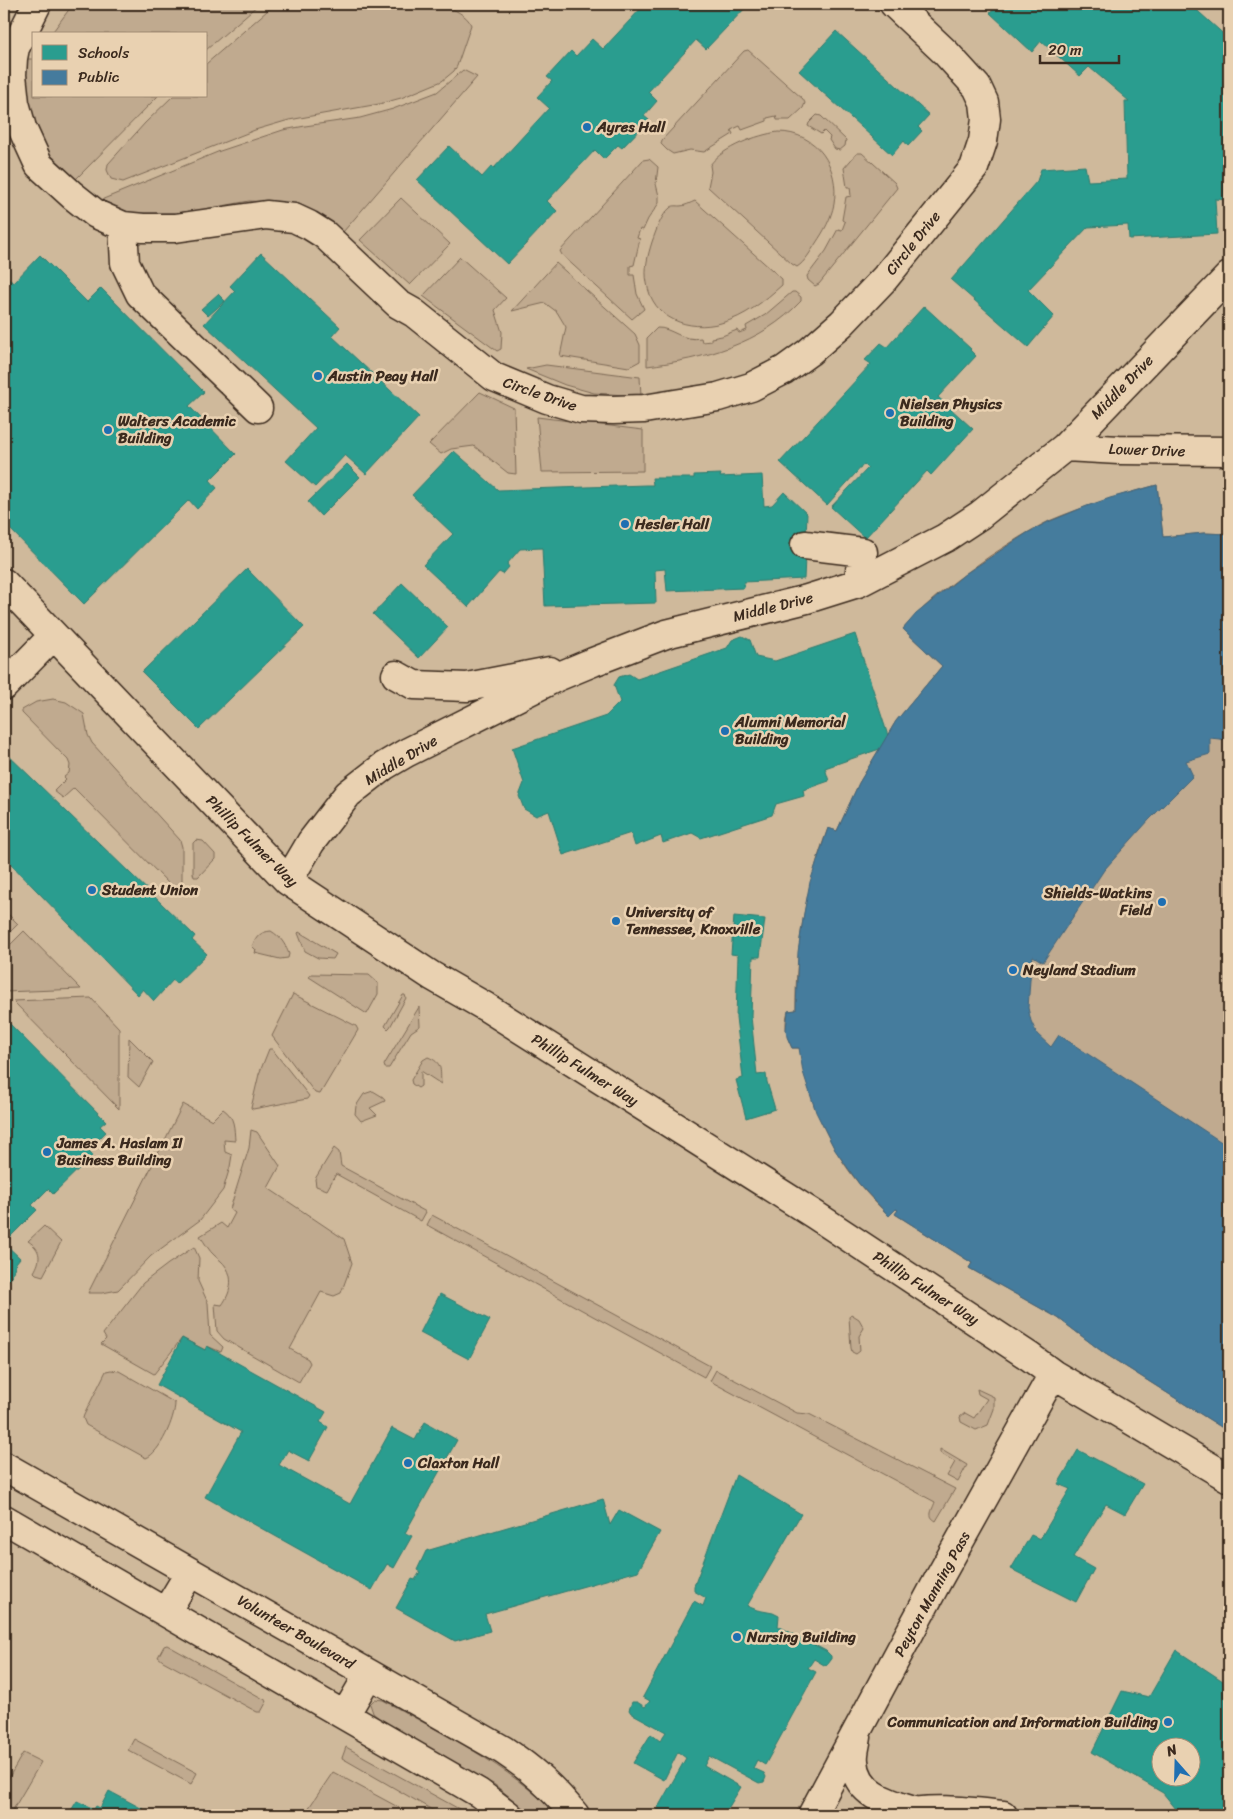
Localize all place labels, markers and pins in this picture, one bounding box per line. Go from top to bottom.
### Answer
place label: Ayres Hall [596,114,666,140]
marker: Ayres Hall [581,121,593,133]
place label: Austin Peay Hall [327,363,438,389]
marker: Austin Peay Hall [312,370,324,382]
place label: Nielsen Physics Building [899,391,1003,434]
marker: Nielsen Physics Building [884,407,896,419]
place label: Walters Academic Building [118,408,237,451]
marker: Walters Academic Building [102,424,114,436]
place label: Hesler Hall [634,511,710,537]
marker: Hesler Hall [619,518,631,530]
place label: Alumni Memorial Building [734,709,846,752]
marker: Alumni Memorial Building [719,725,731,737]
place label: Student Union [101,877,199,903]
place label: Shields-Watkins Field [1043,880,1153,923]
marker: Student Union [86,884,98,896]
marker: Shields-Watkins Field [1156,896,1168,908]
place label: University of Tennessee, Knoxville [626,899,761,942]
marker: University of Tennessee, Knoxville [610,915,622,927]
place label: Neyland Stadium [1022,957,1136,983]
marker: Neyland Stadium [1007,964,1019,976]
place label: James A. Haslam II Business Building [56,1130,183,1173]
marker: James A. Haslam II Business Building [41,1146,53,1158]
place label: Claxton Hall [417,1450,500,1476]
marker: Claxton Hall [402,1457,414,1469]
place label: Nursing Building [746,1624,856,1650]
marker: Nursing Building [731,1631,743,1643]
place label: Communication and Information Building [887,1709,1158,1735]
marker: Communication and Information Building [1162,1716,1174,1728]

